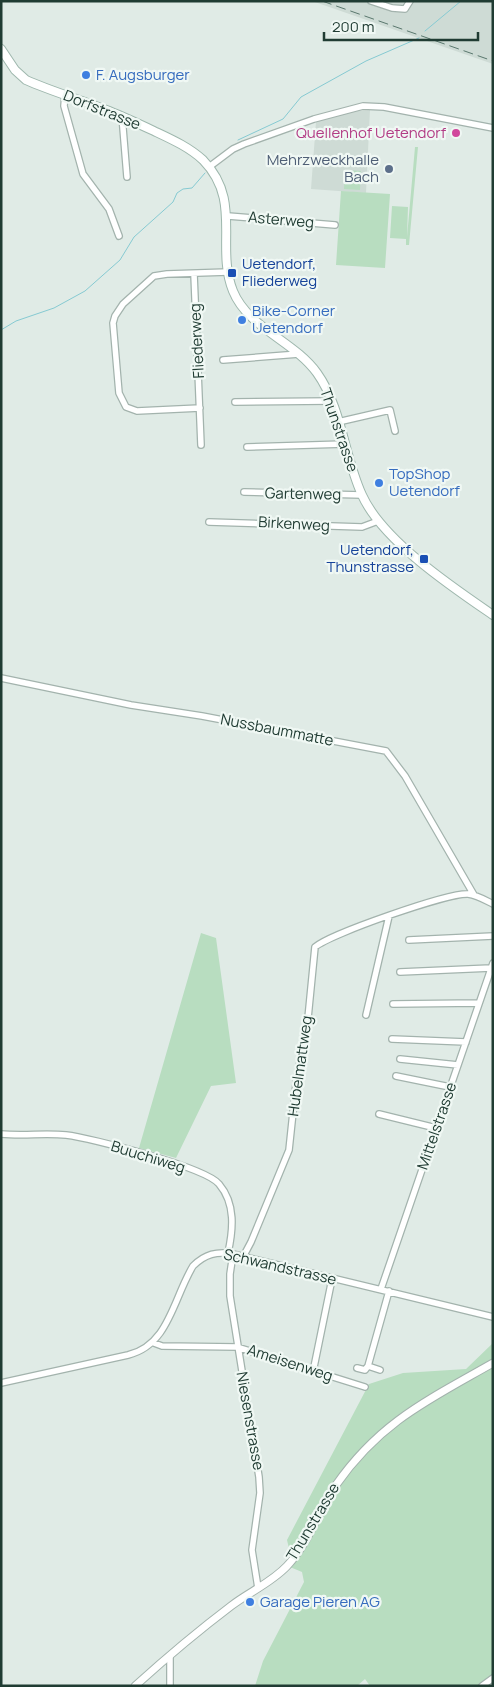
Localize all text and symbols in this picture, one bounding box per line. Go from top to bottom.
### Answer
scale bar [324,10,478,42]
text: 200 m [332,16,375,37]
place label: F. Augsburger [96,64,190,85]
marker: F. Augsburger [80,69,92,81]
street label: Dorfstrasse [60,85,144,135]
place label: Quellenhof Uetendorf [296,122,447,143]
marker: Quellenhof Uetendorf [450,127,462,139]
place label: Mehrzweckhalle Bach [267,149,379,187]
marker: Mehrzweckhalle Bach [383,163,395,175]
street label: Asterweg [247,206,315,233]
place label: Uetendorf, Fliederweg [242,253,317,291]
marker: Uetendorf, Fliederweg [226,267,238,279]
place label: Bike-Corner Uetendorf [252,300,336,338]
street label: Fliederweg [184,303,209,379]
marker: Bike-Corner Uetendorf [236,314,248,326]
street label: Thunstrasse [315,385,364,475]
place label: TopShop Uetendorf [389,463,461,501]
marker: TopShop Uetendorf [373,477,385,489]
street label: Gartenweg [265,482,341,505]
street label: Birkenweg [258,511,330,536]
place label: Uetendorf, Thunstrasse [326,539,414,577]
marker: Uetendorf, Thunstrasse [418,553,430,565]
street label: Nussbaummatte [219,708,336,751]
street label: Hubelmattweg [282,1014,317,1118]
street label: Mittelstrasse [412,1079,461,1172]
street label: Buuchiweg [108,1135,188,1178]
street label: Schwandstrasse [222,1243,339,1290]
street label: Ameisenweg [245,1339,336,1386]
street label: Niesenstrasse [231,1370,270,1472]
street label: Thunstrasse [281,1479,344,1565]
place label: Garage Pieren AG [260,1591,380,1612]
marker: Garage Pieren AG [244,1596,256,1608]

